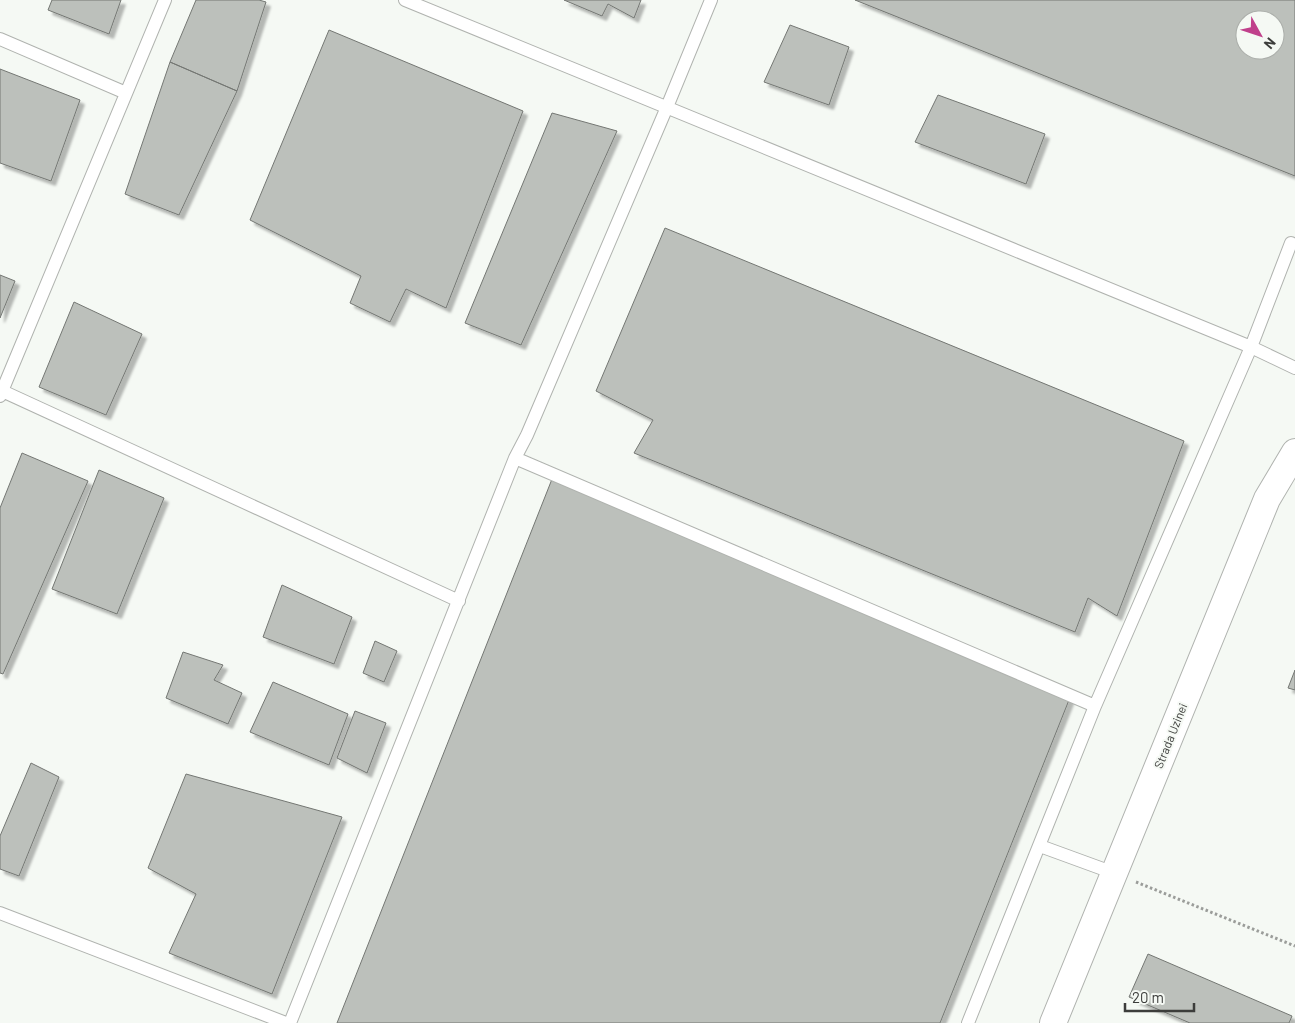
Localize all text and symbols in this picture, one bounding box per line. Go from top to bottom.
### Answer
north arrow [1235,10,1285,60]
text: N [1261,35,1280,53]
street label: Strada Uzinei [1151,701,1189,770]
scale bar [1125,980,1194,1012]
text: 20 m [1132,988,1164,1006]

